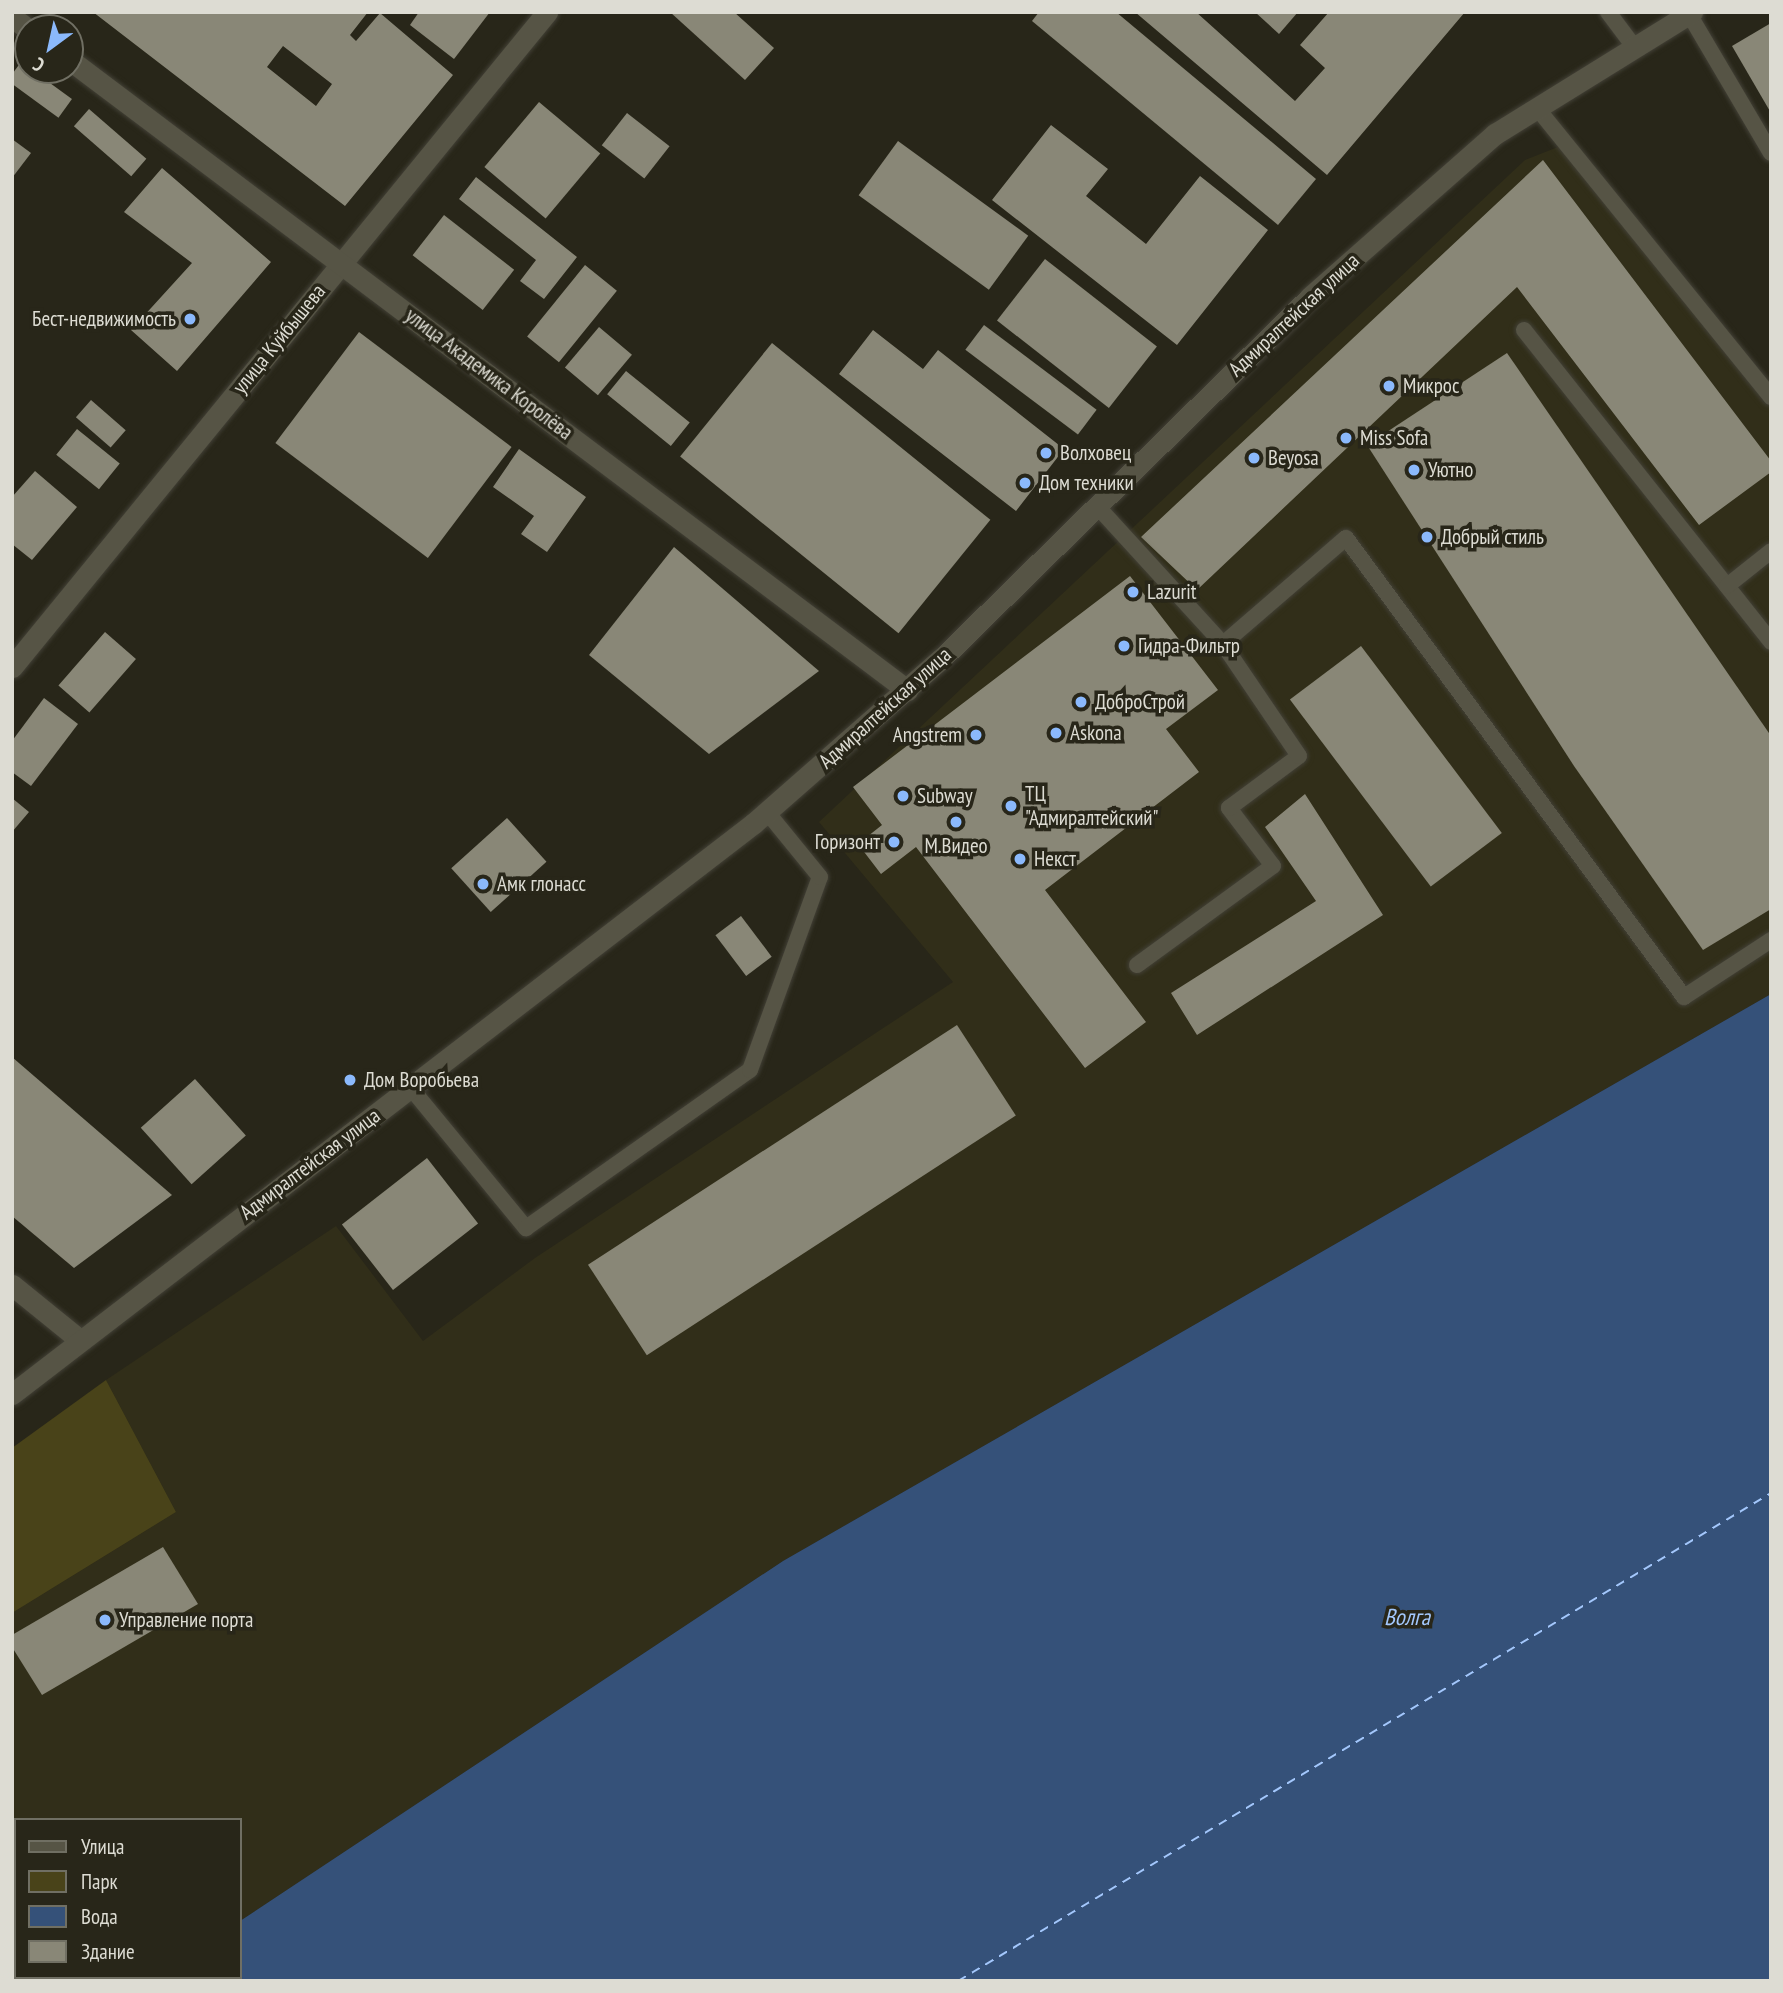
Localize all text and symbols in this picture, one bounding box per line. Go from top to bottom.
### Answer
north arrow [14,14,84,84]
text: С [28,53,49,77]
street label: Адмиралтейская улица [1224,248,1364,382]
street label: улица Куйбышева [227,279,331,399]
street label: улица Академика Королёва [400,303,578,445]
place label: Бест-недвижимость [32,306,176,332]
marker: Бест-недвижимость [182,311,198,327]
place label: Микрос [1403,373,1459,399]
marker: Микрос [1381,378,1397,394]
place label: Miss Sofa [1360,425,1428,451]
marker: Miss Sofa [1338,430,1354,446]
place label: Волховец [1060,440,1131,466]
marker: Волховец [1038,445,1054,461]
place label: Beyosa [1268,445,1319,471]
marker: Beyosa [1246,450,1262,466]
place label: Уютно [1428,457,1473,483]
marker: Уютно [1406,462,1422,478]
place label: Дом техники [1039,470,1134,496]
marker: Дом техники [1017,475,1033,491]
place label: Добрый стиль [1441,524,1544,550]
marker: Добрый стиль [1419,529,1435,545]
place label: Lazurit [1147,579,1197,605]
marker: Lazurit [1125,584,1141,600]
place label: Гидра-Фильтр [1138,633,1240,659]
marker: Гидра-Фильтр [1116,638,1132,654]
street label: Адмиралтейская улица [814,642,956,774]
place label: ДоброСтрой [1095,689,1185,715]
marker: ДоброСтрой [1073,694,1089,710]
place label: Askona [1070,720,1122,746]
place label: Angstrem [893,722,962,748]
marker: Askona [1048,725,1064,741]
marker: Angstrem [968,727,984,743]
place label: ТЦ "Адмиралтейский" [1025,781,1159,831]
place label: Subway [917,783,973,809]
marker: Subway [895,788,911,804]
marker: ТЦ "Адмиралтейский" [1003,798,1019,814]
marker: М.Видео [948,814,964,830]
place label: Горизонт [815,829,880,855]
place label: М.Видео [924,833,988,859]
marker: Горизонт [886,834,902,850]
place label: Некст [1034,846,1076,872]
marker: Некст [1012,851,1028,867]
place label: Амк глонасс [497,871,586,897]
marker: Амк глонасс [475,876,491,892]
place label: Дом Воробьева [364,1067,479,1093]
marker: Дом Воробьева [342,1072,358,1088]
street label: Адмиралтейская улица [235,1103,385,1225]
water label: Волга [1384,1603,1430,1631]
place label: Управление порта [119,1607,253,1633]
marker: Управление порта [97,1612,113,1628]
legend [14,1818,242,1979]
text: Улица [81,1833,124,1860]
text: Парк [81,1868,118,1895]
text: Вода [81,1903,118,1930]
text: Здание [81,1938,135,1965]

